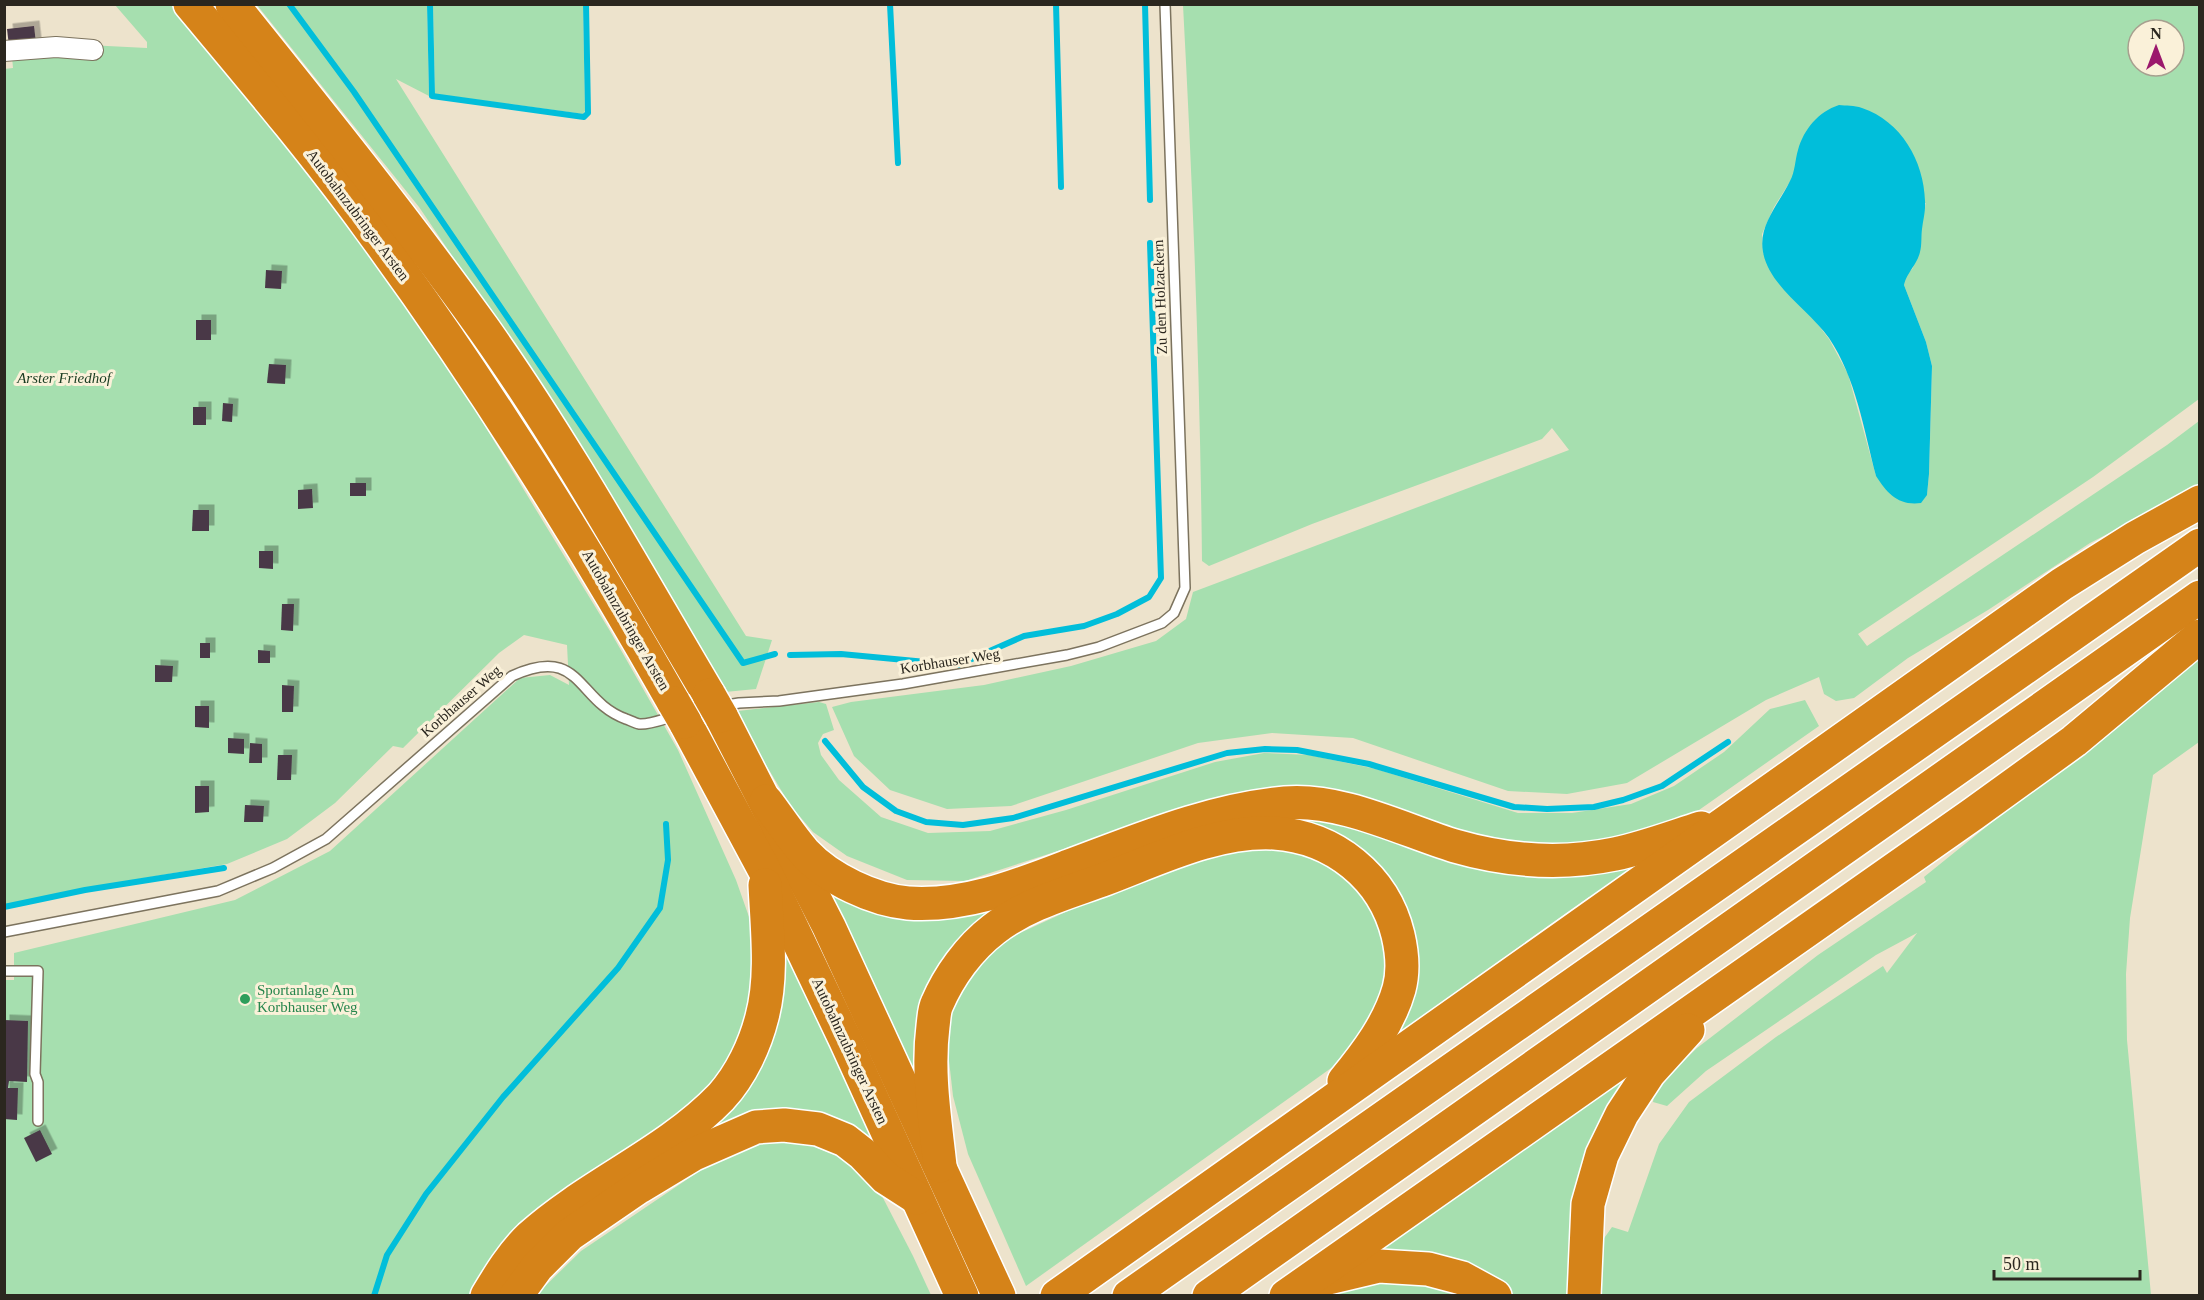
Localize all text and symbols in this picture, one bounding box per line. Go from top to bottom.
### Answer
north arrow [2126,18,2186,78]
text: N [2150,25,2162,42]
street label: Autobahnzubringer Arsten [304,146,413,284]
street label: Zu den Holzackern [1150,239,1170,355]
park label: Arster Friedhof [16,370,113,386]
street label: Autobahnzubringer Arsten [579,547,673,694]
street label: Korbhauser Weg [899,645,1001,677]
street label: Korbhauser Weg [418,662,505,740]
street label: Autobahnzubringer Arsten [809,975,891,1127]
place label: Sportanlage Am Korbhauser Weg [257,982,358,1015]
marker: Sportanlage Am Korbhauser Weg [238,992,252,1006]
scale bar [1994,1243,2140,1281]
text: 50 m [2003,1254,2040,1274]

